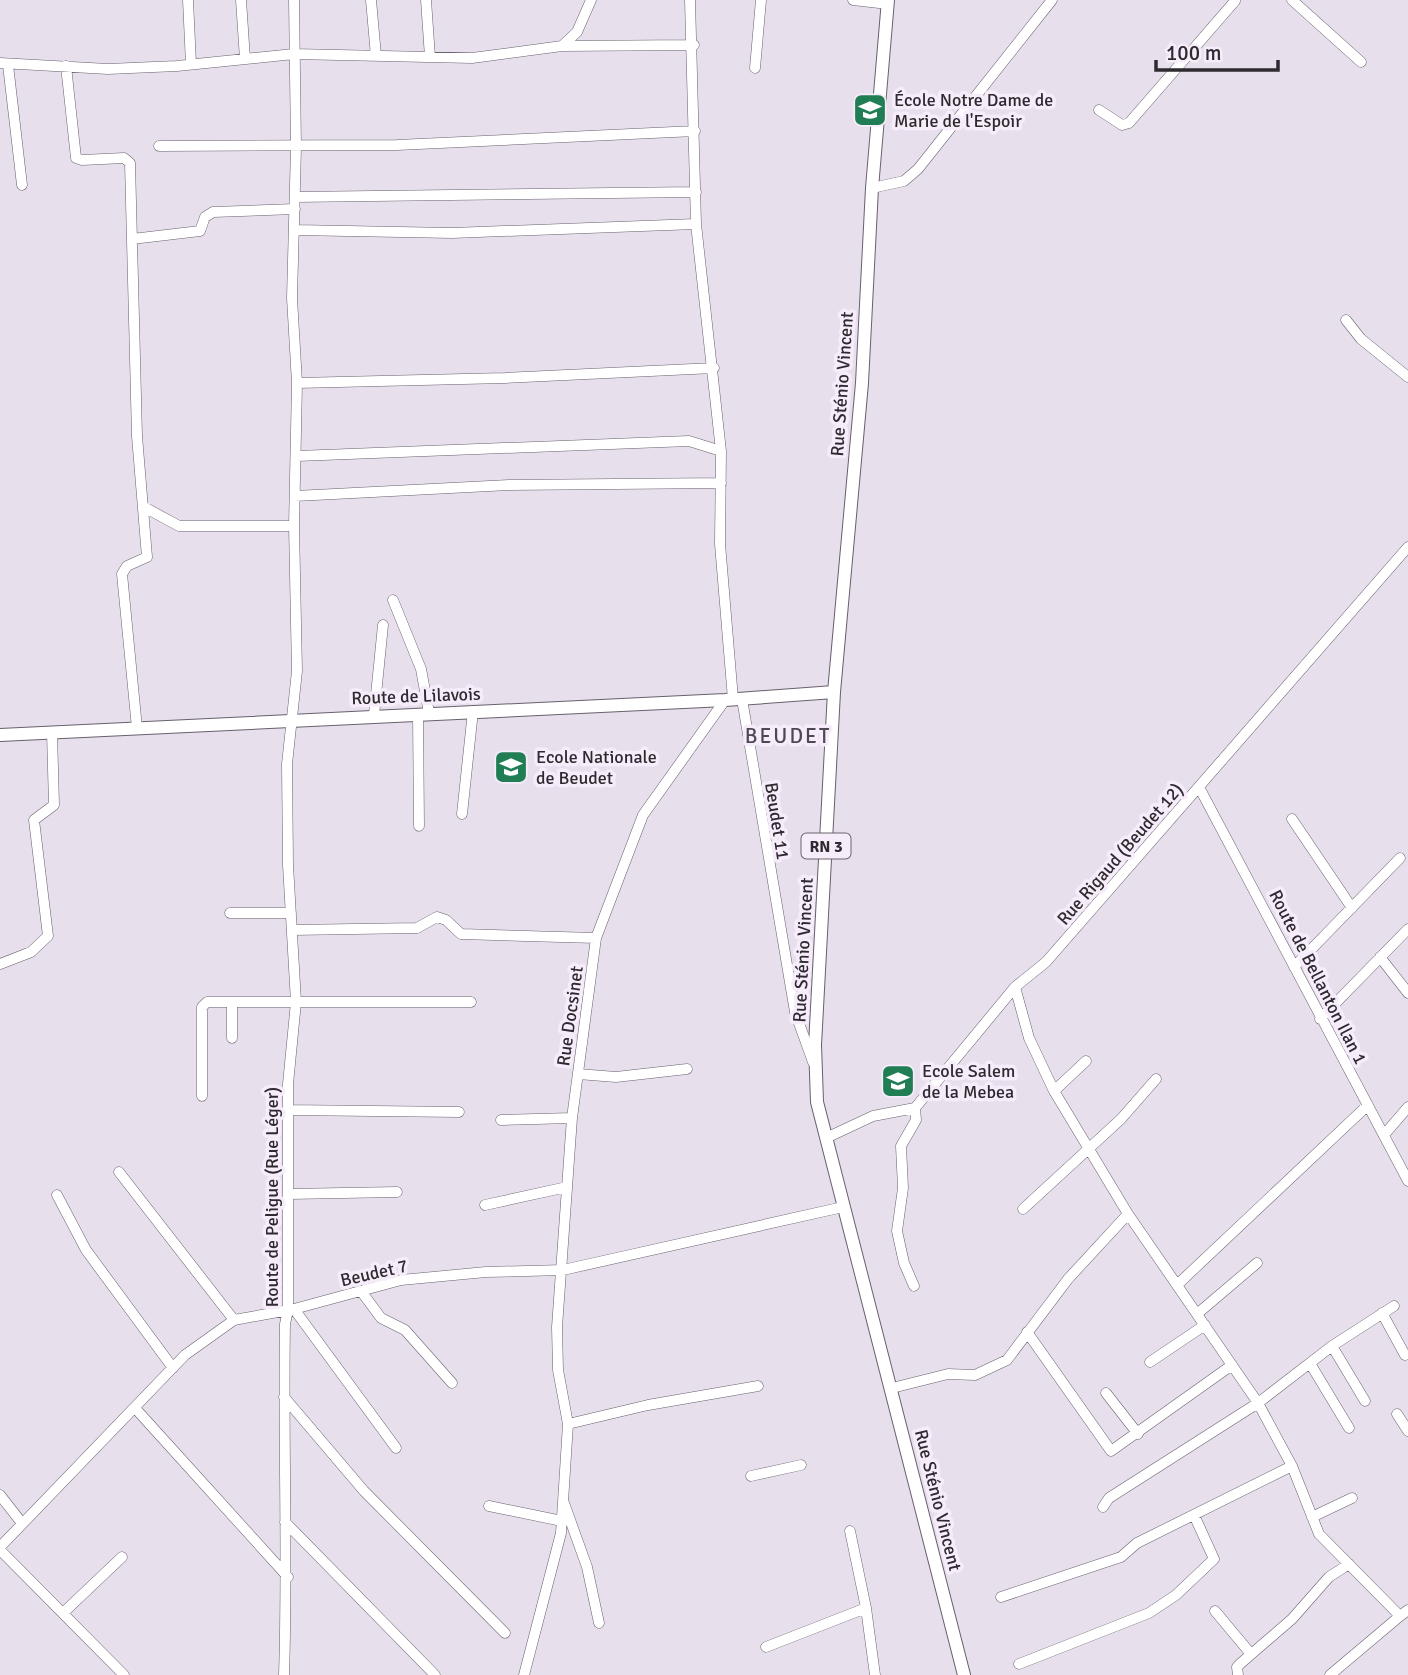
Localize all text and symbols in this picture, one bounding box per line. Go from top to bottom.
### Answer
scale bar [1156,28,1278,72]
text: 100 m [1166,40,1221,66]
place label: École Notre Dame de Marie de l'Espoir [894,89,1053,132]
school or university icon: École Notre Dame de Marie de l'Espoir [851,91,889,129]
street label: Rue Sténio Vincent [826,311,858,457]
street label: Route de Lilavois [351,683,481,709]
district label: BEUDET [745,723,831,749]
place label: Ecole Nationale de Beudet [536,746,657,789]
school or university icon: Ecole Nationale de Beudet [492,748,530,786]
street label: Rue Rigaud (Beudet 12) [1052,779,1188,929]
street label: Beudet 11 [760,781,794,861]
road number: RN 3 [802,834,850,859]
street label: Rue Sténio Vincent [788,877,818,1023]
street label: Route de Bellanton Ilan 1 [1264,886,1372,1068]
street label: Rue Docsinet [552,965,588,1067]
place label: Ecole Salem de la Mebea [922,1060,1015,1103]
school or university icon: Ecole Salem de la Mebea [879,1062,917,1100]
street label: Route de Peligue (Rue Léger) [261,1087,283,1307]
street label: Beudet 7 [338,1255,410,1291]
street label: Rue Sténio Vincent [910,1427,966,1573]

